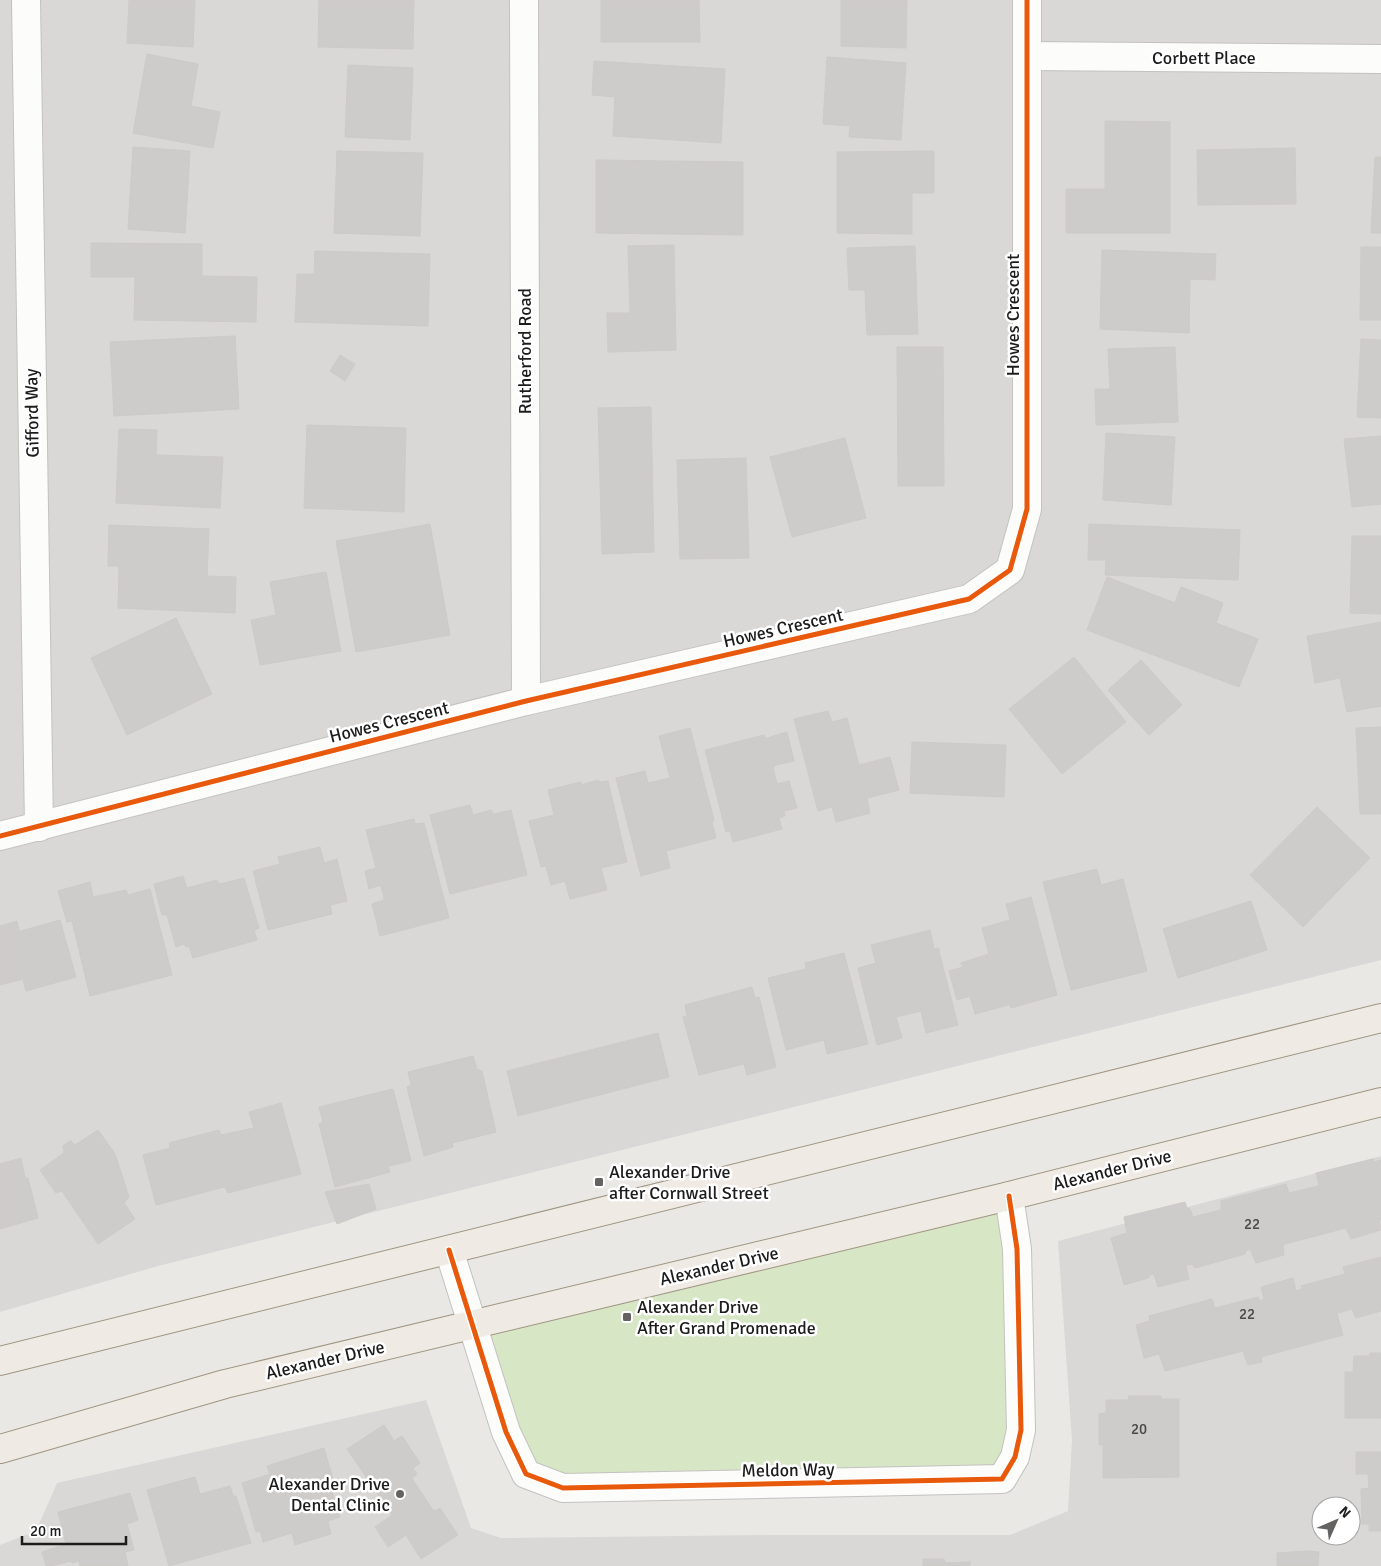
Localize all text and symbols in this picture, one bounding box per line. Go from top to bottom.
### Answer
street label: Corbett Place [1152,47,1256,69]
street label: Howes Crescent [1002,254,1024,376]
street label: Rutherford Road [514,288,536,414]
street label: Gifford Way [20,368,44,458]
street label: Howes Crescent [721,604,845,652]
street label: Howes Crescent [327,697,451,747]
street label: Alexander Drive [1050,1145,1174,1195]
place label: Alexander Drive after Cornwall Street [609,1161,769,1204]
marker: Alexander Drive after Cornwall Street [593,1176,605,1188]
house number: 22 [1244,1215,1260,1233]
street label: Alexander Drive [657,1242,781,1290]
place label: Alexander Drive After Grand Promenade [637,1296,816,1339]
house number: 22 [1239,1305,1255,1323]
marker: Alexander Drive After Grand Promenade [621,1311,633,1323]
street label: Alexander Drive [263,1336,387,1384]
house number: 20 [1131,1420,1147,1438]
street label: Meldon Way [741,1458,835,1482]
place label: Alexander Drive Dental Clinic [269,1473,390,1516]
marker: Alexander Drive Dental Clinic [394,1488,406,1500]
north arrow [1311,1496,1361,1546]
text: N [1335,1503,1354,1522]
scale bar [22,1514,126,1546]
text: 20 m [30,1522,61,1540]

